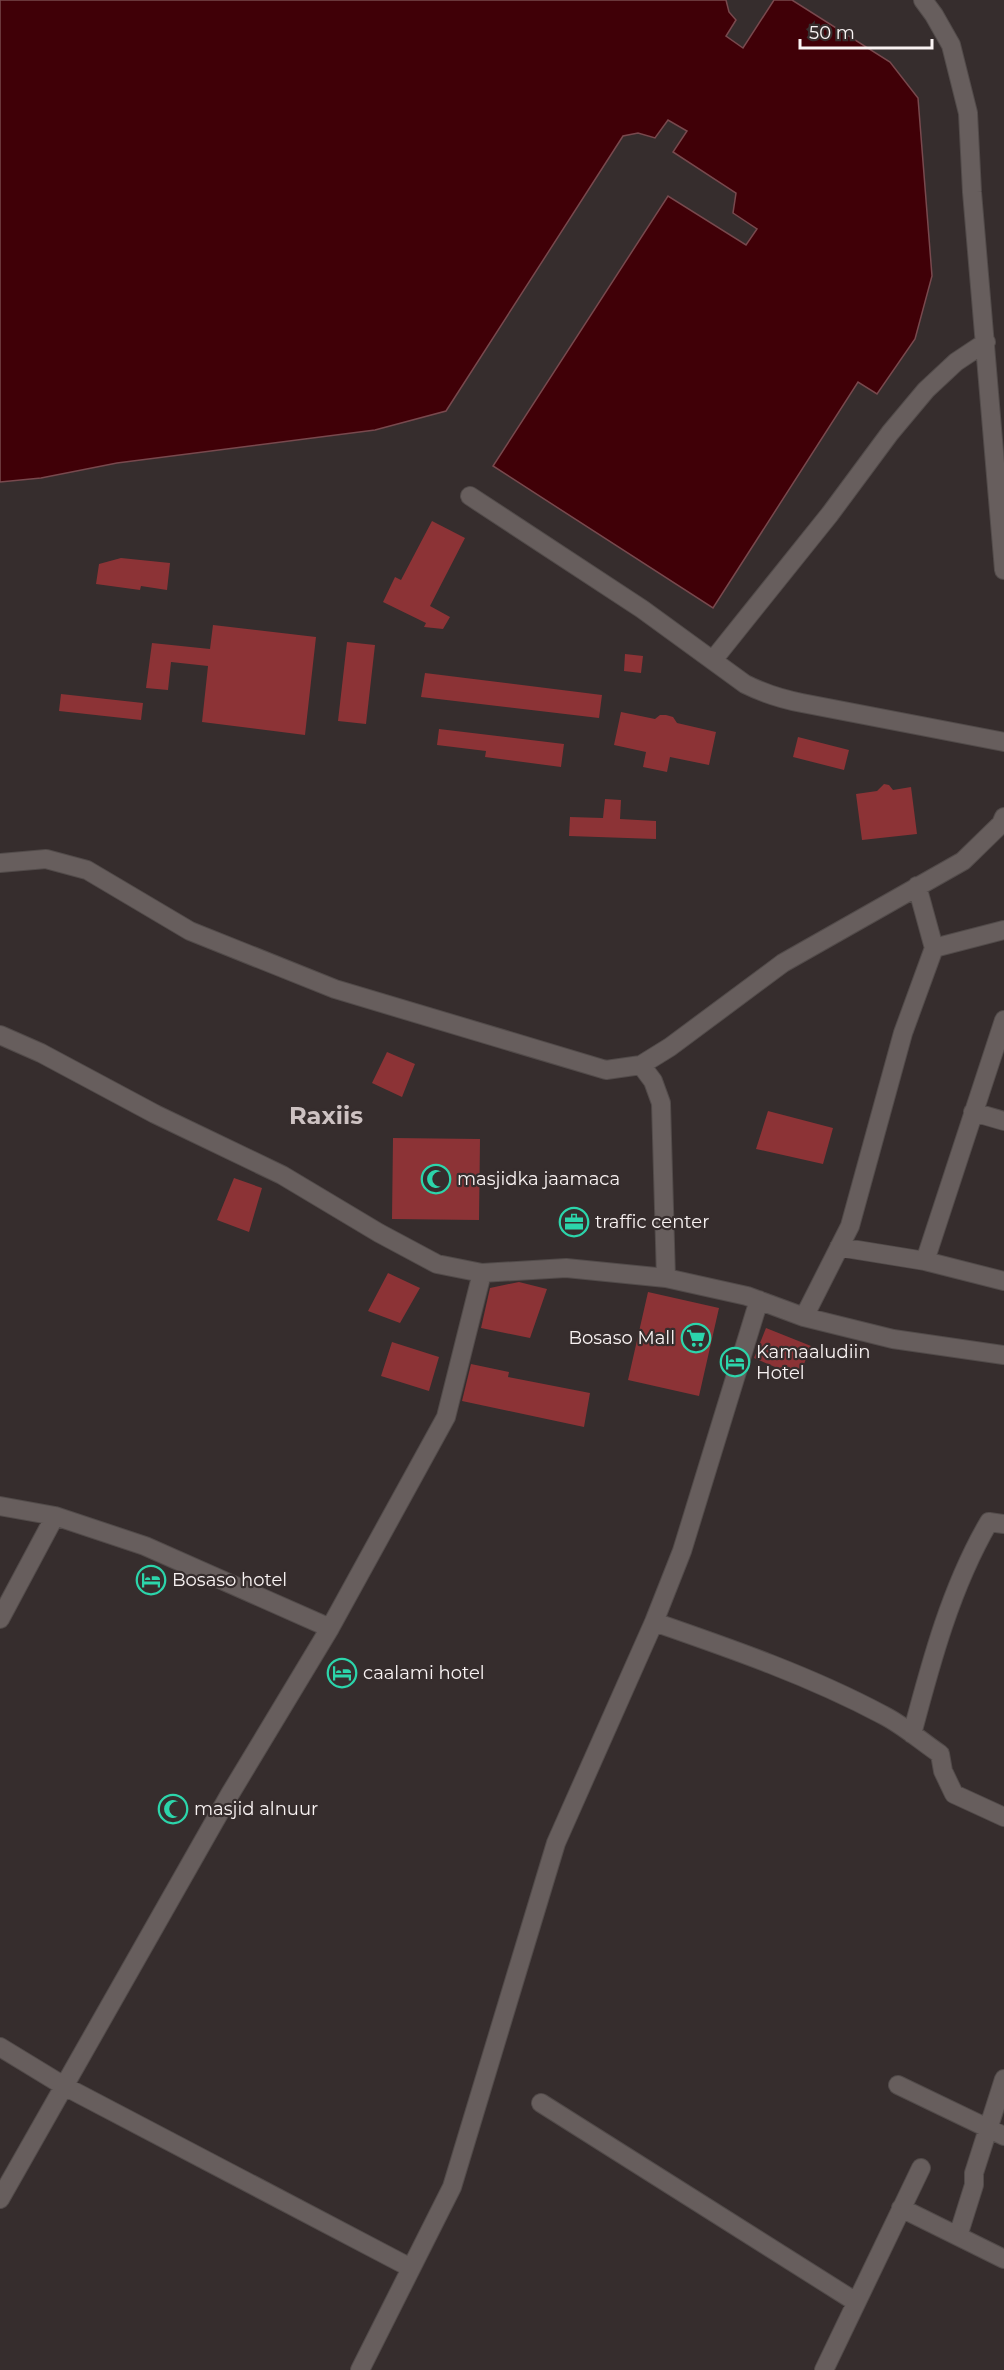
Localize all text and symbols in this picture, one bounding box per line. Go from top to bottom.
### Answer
scale bar [800,12,932,50]
text: 50 m [809,22,855,44]
district label: Raxiis [289,1101,363,1130]
mosque icon: masjidka jaamaca [420,1163,452,1195]
place label: masjidka jaamaca [457,1168,620,1190]
office icon: traffic center [558,1206,590,1238]
place label: traffic center [595,1211,709,1233]
supermarket icon: Bosaso Mall [680,1322,712,1354]
place label: Bosaso Mall [568,1327,675,1349]
place label: Kamaaludiin Hotel [756,1341,871,1384]
hotel icon: Kamaaludiin Hotel [719,1346,751,1378]
hotel icon: Bosaso hotel [135,1564,167,1596]
place label: Bosaso hotel [172,1569,287,1591]
hotel icon: caalami hotel [326,1657,358,1689]
place label: caalami hotel [363,1662,485,1684]
mosque icon: masjid alnuur [157,1793,189,1825]
place label: masjid alnuur [194,1798,318,1820]

